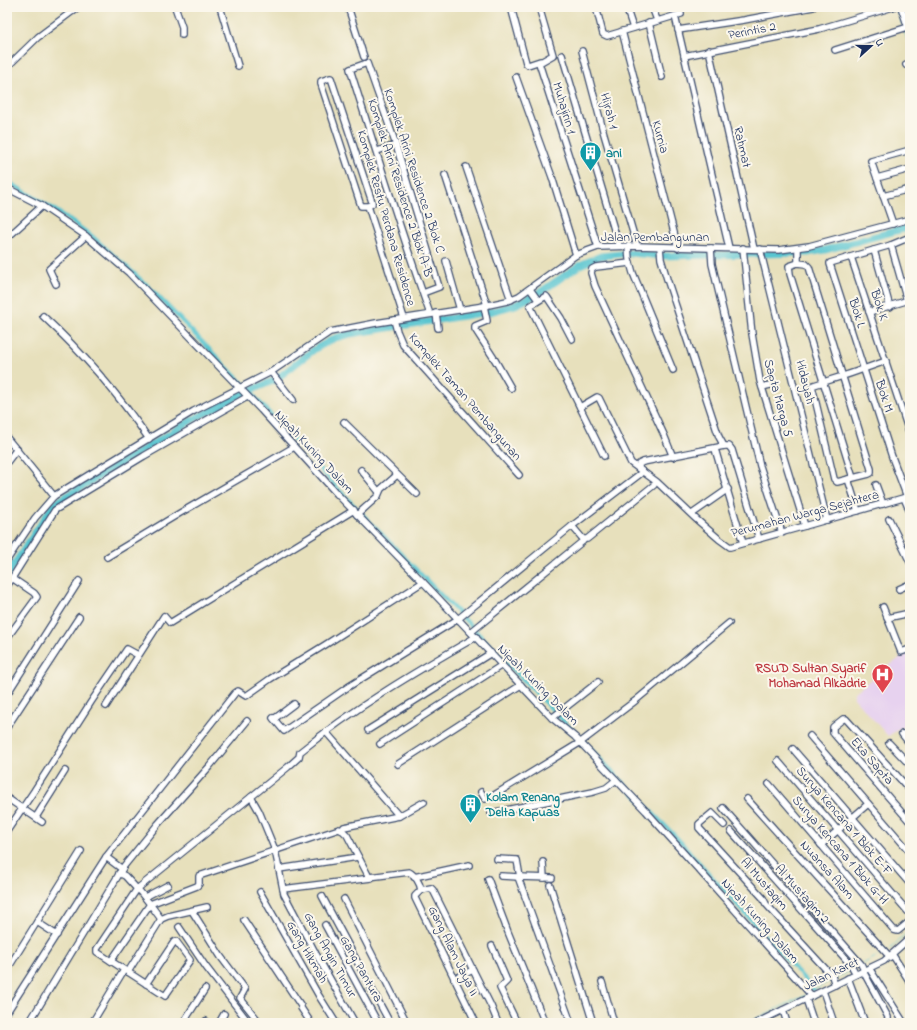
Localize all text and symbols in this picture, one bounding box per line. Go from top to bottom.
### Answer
street label: Perintis 2 [726,17,778,45]
north arrow [851,26,891,66]
text: U [871,37,888,49]
street label: Muhajirin 1 [547,80,581,136]
street label: Komplek Arini Residence 2 Blok C [378,86,450,256]
street label: Hijrah 1 [595,91,623,131]
street label: Komplek Arini Residence 2 Blok A-B [362,96,438,280]
street label: Kurnia [646,118,674,156]
street label: Rahmat [728,124,756,170]
street label: Komplek Restu Perdana Residence [352,128,420,308]
building icon: ani [578,140,604,173]
place label: ani [606,144,622,163]
street label: Jalan Pembangunan [601,228,709,248]
street label: Blok K [865,286,893,324]
street label: Blok L [843,295,871,331]
street label: Komplek Taman Pembangunan [403,329,526,466]
street label: Sapta Marga 5 [758,357,798,440]
street label: Hidayah [789,358,820,406]
street label: Blok M [870,376,898,415]
street label: Nipah Kuning Dalam [269,406,358,499]
street label: Perumahan Warga Sejahtera [729,485,881,544]
street label: Nipah Kuning Dalam [492,640,583,731]
place label: RSUD Sultan Syarif Mohamad Alkadrie [754,659,867,693]
hospital icon: RSUD Sultan Syarif Mohamad Alkadrie [869,662,895,695]
street label: Eka Sapta [846,733,898,789]
street label: Surya Kencana 1 Blok E-F [790,762,897,881]
place label: Kolam Renang Delta Kapuas [485,788,560,822]
building icon: Kolam Renang Delta Kapuas [458,791,484,824]
street label: Surya Kencana 1 Blok G-H [787,791,893,909]
street label: Nuansa Alam [795,836,859,904]
street label: Al Mustaqim [736,853,792,915]
street label: Al Mustaqim 2 [770,860,834,928]
street label: Nipah Kuning Dalam [716,874,803,968]
street label: Gang Alam Jaya II [422,903,483,1000]
street label: Gang Angin TImur [298,909,362,1002]
street label: Gang Hikmah [281,917,333,987]
street label: Gang Pantura [334,932,387,1006]
street label: Jalan Karet [800,952,863,996]

